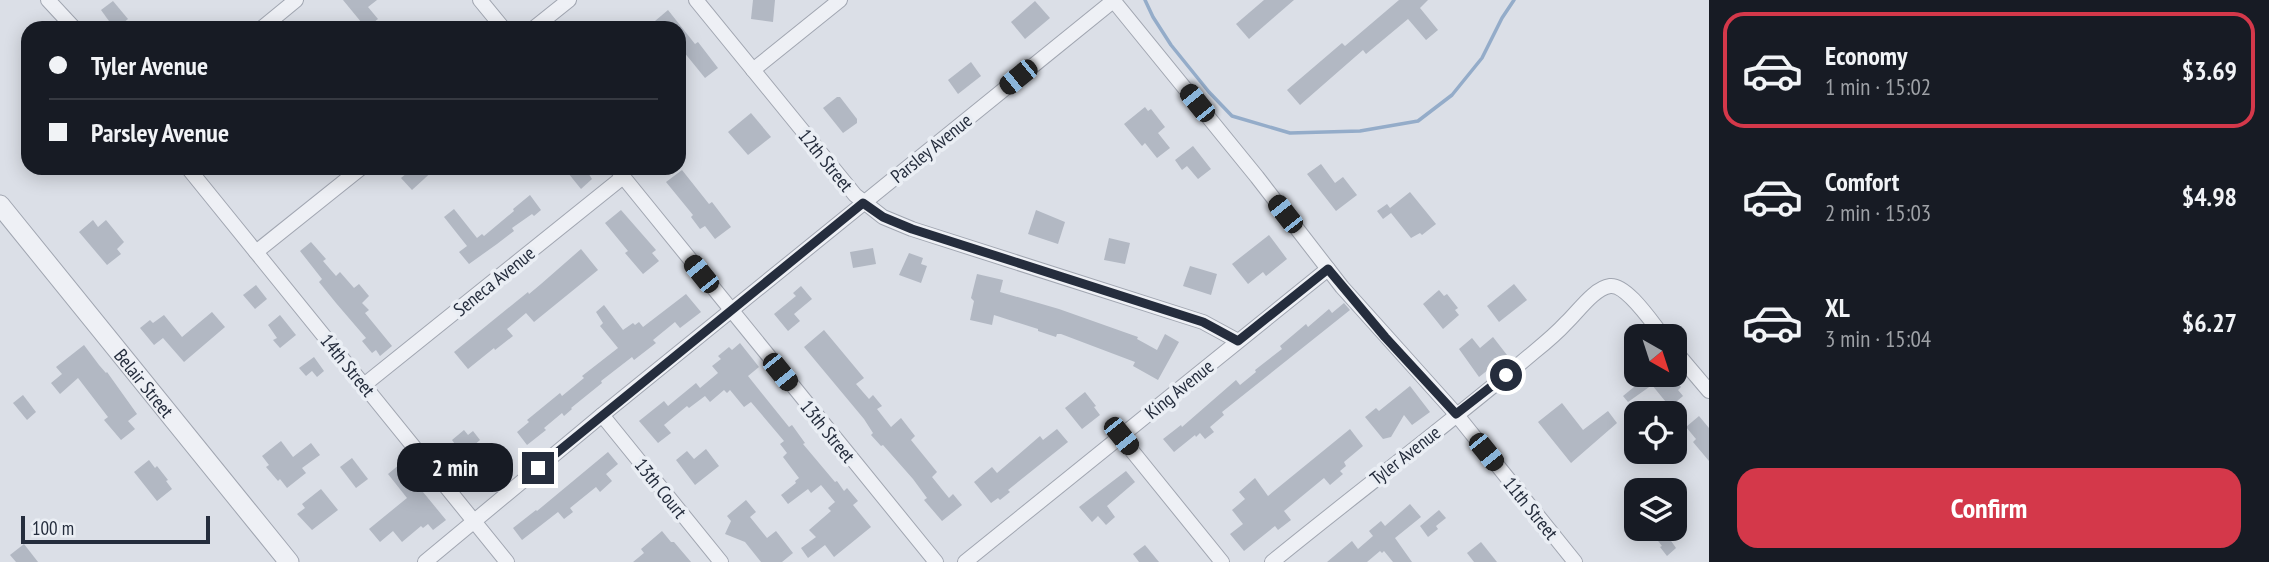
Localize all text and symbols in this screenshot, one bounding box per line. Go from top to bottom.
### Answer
icon: car [1741,39,1804,102]
text: Economy [1825,39,1907,72]
text: Tyler Avenue [91,49,208,82]
text: $3.69 [2182,54,2237,87]
car [996,56,1041,98]
text: 1 min · 15:02 [1825,72,1931,101]
car [1176,80,1219,126]
street label: Parsley Avenue [886,108,977,188]
text: Parsley Avenue [91,116,229,149]
street label: 12th Street [793,124,859,197]
icon: car [1741,165,1804,228]
text: Comfort [1825,165,1899,198]
text: $4.98 [2182,180,2237,213]
car [1264,191,1307,237]
text: 2 min · 15:03 [1825,198,1931,227]
street label: Seneca Avenue [448,241,540,321]
car [680,251,723,297]
icon: car [1741,291,1804,354]
text: XL [1825,291,1850,324]
text: $6.27 [2182,306,2237,339]
north arrow [1624,324,1687,387]
map controls [1624,324,1687,541]
text: 3 min · 15:04 [1825,324,1931,353]
street label: 14th Street [315,329,381,402]
street label: Belair Street [109,344,180,423]
car [759,349,802,395]
street label: King Avenue [1140,354,1218,424]
route start [1490,359,1522,391]
street label: 13th Street [795,395,861,468]
button: locate [1624,401,1687,464]
car [1100,413,1143,459]
street label: Tyler Avenue [1365,420,1445,490]
car [1465,429,1508,475]
callout: 2 min [398,444,514,492]
route end [522,452,554,484]
text: 2 min [432,453,478,482]
street label: 13th Court [630,453,693,523]
button: Confirm [1737,468,2241,548]
street label: 11th Street [1498,472,1564,545]
button: layers [1624,478,1687,541]
scale bar [21,513,210,545]
text: 100 m [32,516,74,540]

